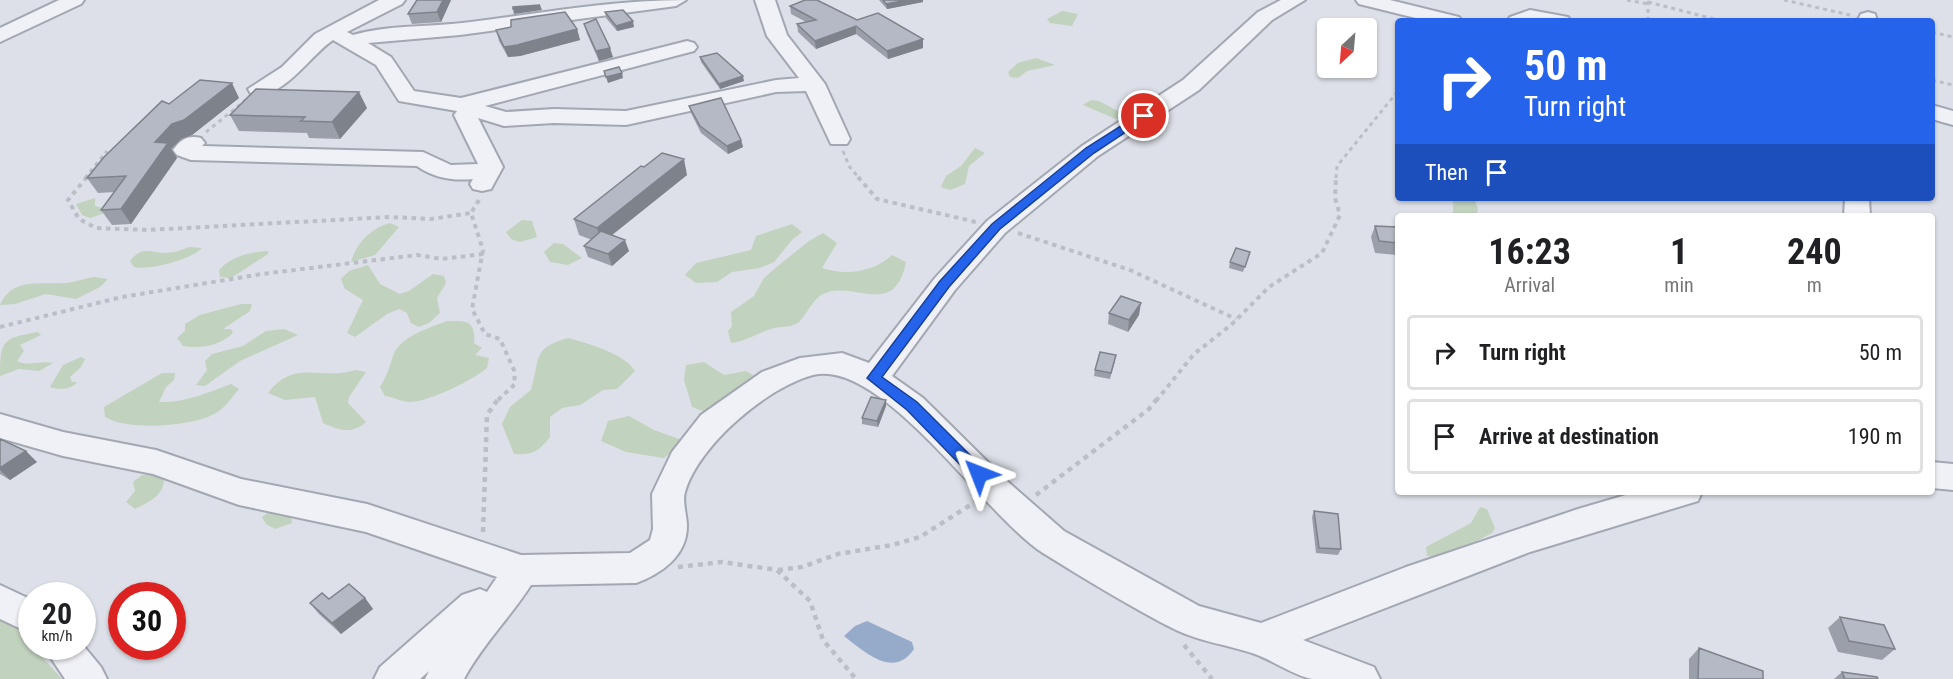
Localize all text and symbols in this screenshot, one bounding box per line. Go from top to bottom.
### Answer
north arrow [1317,18,1377,78]
map controls [1317,18,1377,78]
text: 50 m [1524,41,1607,90]
icon: right [1425,42,1503,120]
pin [1118,90,1169,141]
text: Turn right [1524,91,1626,123]
icon: arrive [1127,99,1160,132]
icon: arrive [1480,156,1513,189]
text: Then [1425,160,1468,185]
text: 16:23 [1488,231,1571,273]
text: 1 [1670,231,1688,273]
text: 240 [1787,231,1842,273]
text: Arrival [1504,273,1555,297]
text: min [1664,273,1694,297]
text: m [1807,273,1822,297]
icon: right [1428,336,1461,369]
text: Turn right [1479,340,1566,365]
text: 50 m [1859,340,1902,365]
icon: arrive [1428,420,1461,453]
text: Arrive at destination [1479,424,1659,449]
text: 190 m [1848,424,1902,449]
position arrow [947,442,1011,506]
speed limit sign: 30 [108,582,186,660]
text: 20 [42,596,72,631]
text: km/h [42,627,72,645]

